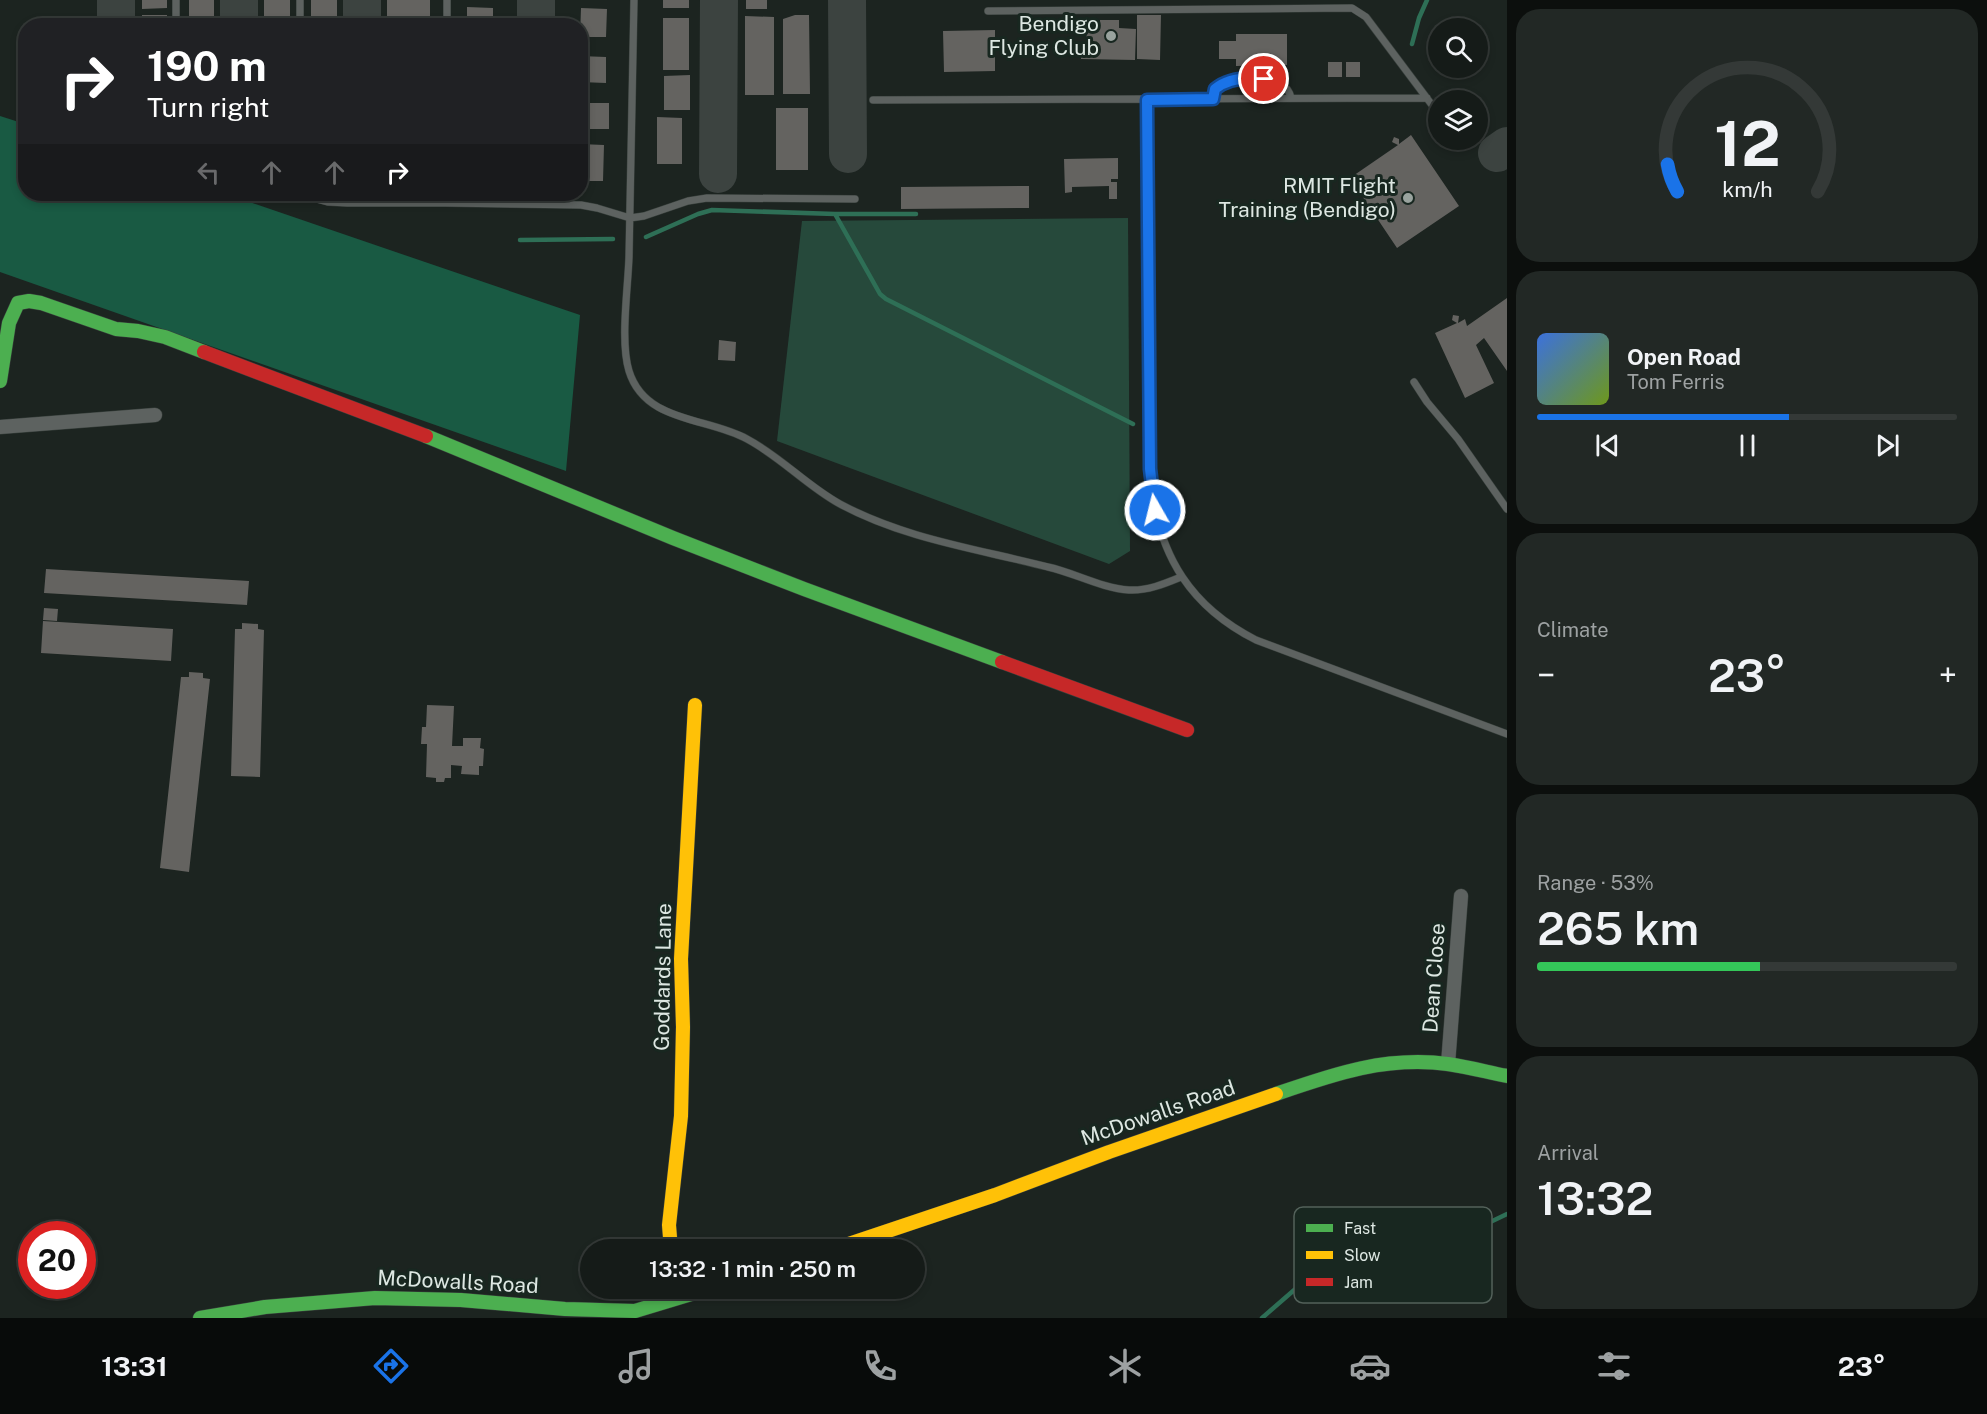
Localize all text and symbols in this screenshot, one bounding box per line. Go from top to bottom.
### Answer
place label: Bendigo Flying Club [988,11,1099,60]
map controls [1428,18,1488,150]
button: search [1428,18,1488,78]
marker: Bendigo Flying Club [1104,29,1118,43]
text: 190 m [147,41,267,90]
icon: right [48,42,126,120]
pin [1238,53,1289,104]
icon: arrive [1247,62,1280,95]
button: layers [1428,90,1488,150]
text: Turn right [147,91,270,123]
text: 12 [1714,108,1780,181]
icon: left [192,156,225,189]
icon: ahead [255,156,288,189]
icon: ahead [318,156,351,189]
icon: right [381,156,414,189]
place label: RMIT Flight Training (Bendigo) [1218,173,1396,222]
text: km/h [1722,178,1772,203]
marker: RMIT Flight Training (Bendigo) [1401,191,1415,205]
text: Open Road [1627,344,1741,370]
text: Tom Ferris [1627,370,1725,394]
icon: previous [1591,429,1624,462]
icon: pause [1731,429,1764,462]
icon: next [1871,429,1904,462]
position arrow [1123,478,1187,542]
text: Climate [1537,618,1609,642]
text: 23° [1708,649,1786,702]
text: − [1537,656,1555,694]
text: + [1939,656,1957,694]
text: Range · 53% [1537,871,1654,895]
text: 265 km [1537,902,1699,955]
street label: Goddards Lane [649,903,676,1051]
street label: Dean Close [1417,922,1450,1034]
street label: McDowalls Road [1078,1074,1238,1151]
text: Arrival [1537,1141,1599,1165]
text: 13:32 [1537,1172,1653,1225]
legend [1294,1207,1492,1303]
text: Fast [1344,1219,1376,1238]
speed limit sign: 20 [18,1221,96,1299]
text: Slow [1344,1246,1381,1265]
text: 13:32 · 1 min · 250 m [649,1256,856,1282]
street label: McDowalls Road [377,1265,539,1298]
text: Jam [1344,1273,1373,1292]
icon: directions [370,1345,412,1387]
icon: music [615,1345,657,1387]
icon: phone [859,1345,901,1387]
icon: climate [1104,1345,1146,1387]
icon: car [1349,1345,1391,1387]
icon: filters [1593,1345,1635,1387]
text: 13:31 [101,1350,168,1382]
text: 23° [1838,1350,1886,1382]

